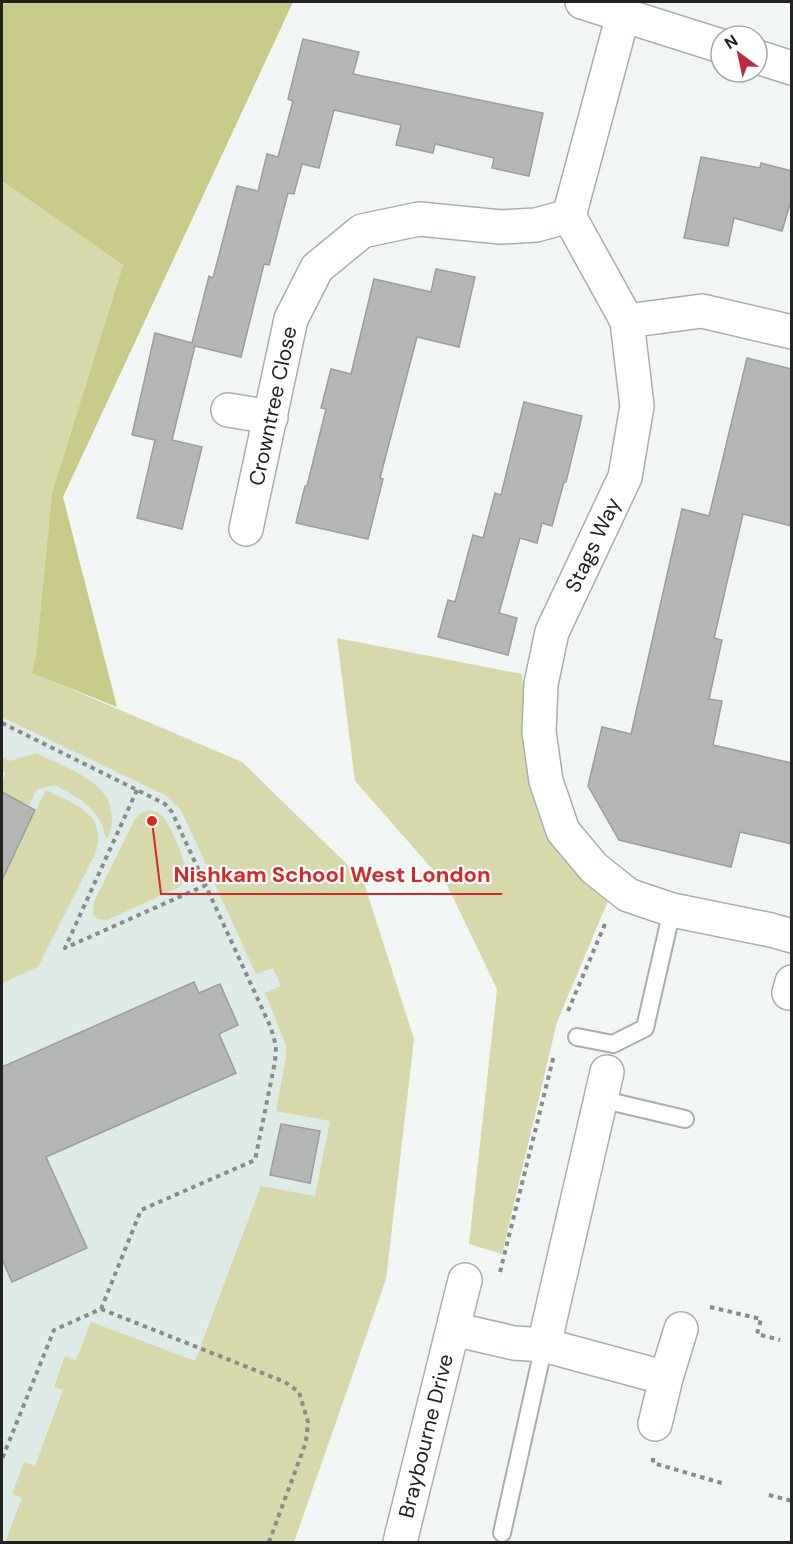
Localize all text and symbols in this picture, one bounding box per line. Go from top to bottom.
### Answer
north arrow [709,24,769,84]
text: N [720,30,742,54]
street label: Crowntree Close [242,324,304,488]
street label: Stags Way [559,493,627,597]
callout: Nishkam School West London [161,854,502,894]
text: Nishkam School West London [173,860,491,889]
street label: Braybourne Drive [392,1351,460,1521]

